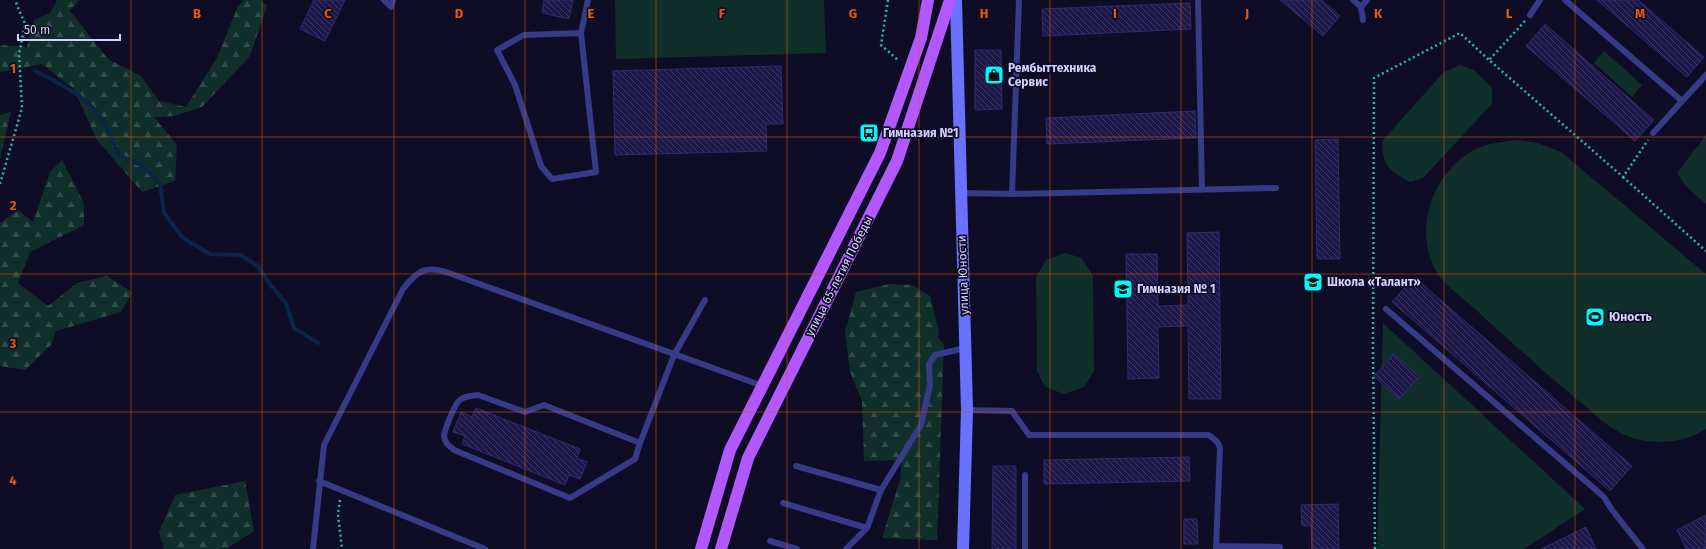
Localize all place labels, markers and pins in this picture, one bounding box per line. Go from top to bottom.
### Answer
place label: Рембыттехника Сервис [1008,61,1097,89]
shop icon: Рембыттехника Сервис [983,64,1005,86]
bus stop icon: Гимназия №1 [858,122,880,144]
place label: Гимназия №1 [883,126,959,140]
school or university icon: Школа «Талант» [1302,271,1324,293]
place label: Школа «Талант» [1327,275,1421,289]
school or university icon: Гимназия № 1 [1112,278,1134,300]
place label: Гимназия № 1 [1137,282,1216,296]
sports icon: Юность [1584,306,1606,328]
place label: Юность [1609,310,1653,324]

